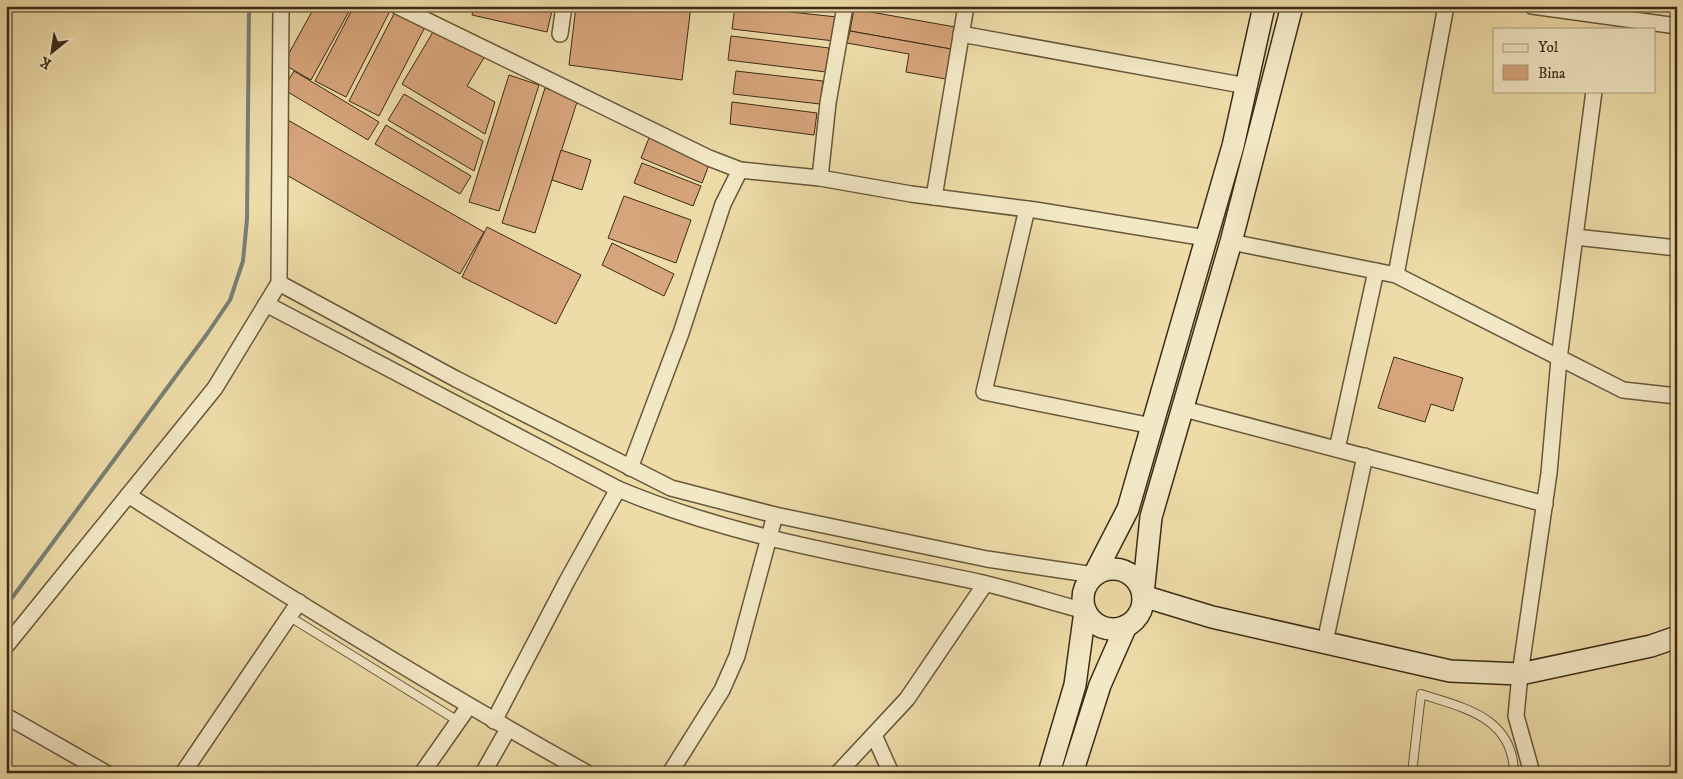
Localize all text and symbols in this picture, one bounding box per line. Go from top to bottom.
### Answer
north arrow [28,28,78,78]
legend [1493,28,1656,92]
text: Yol [1538,38,1559,57]
text: K [36,52,55,73]
text: Bina [1538,64,1566,83]

